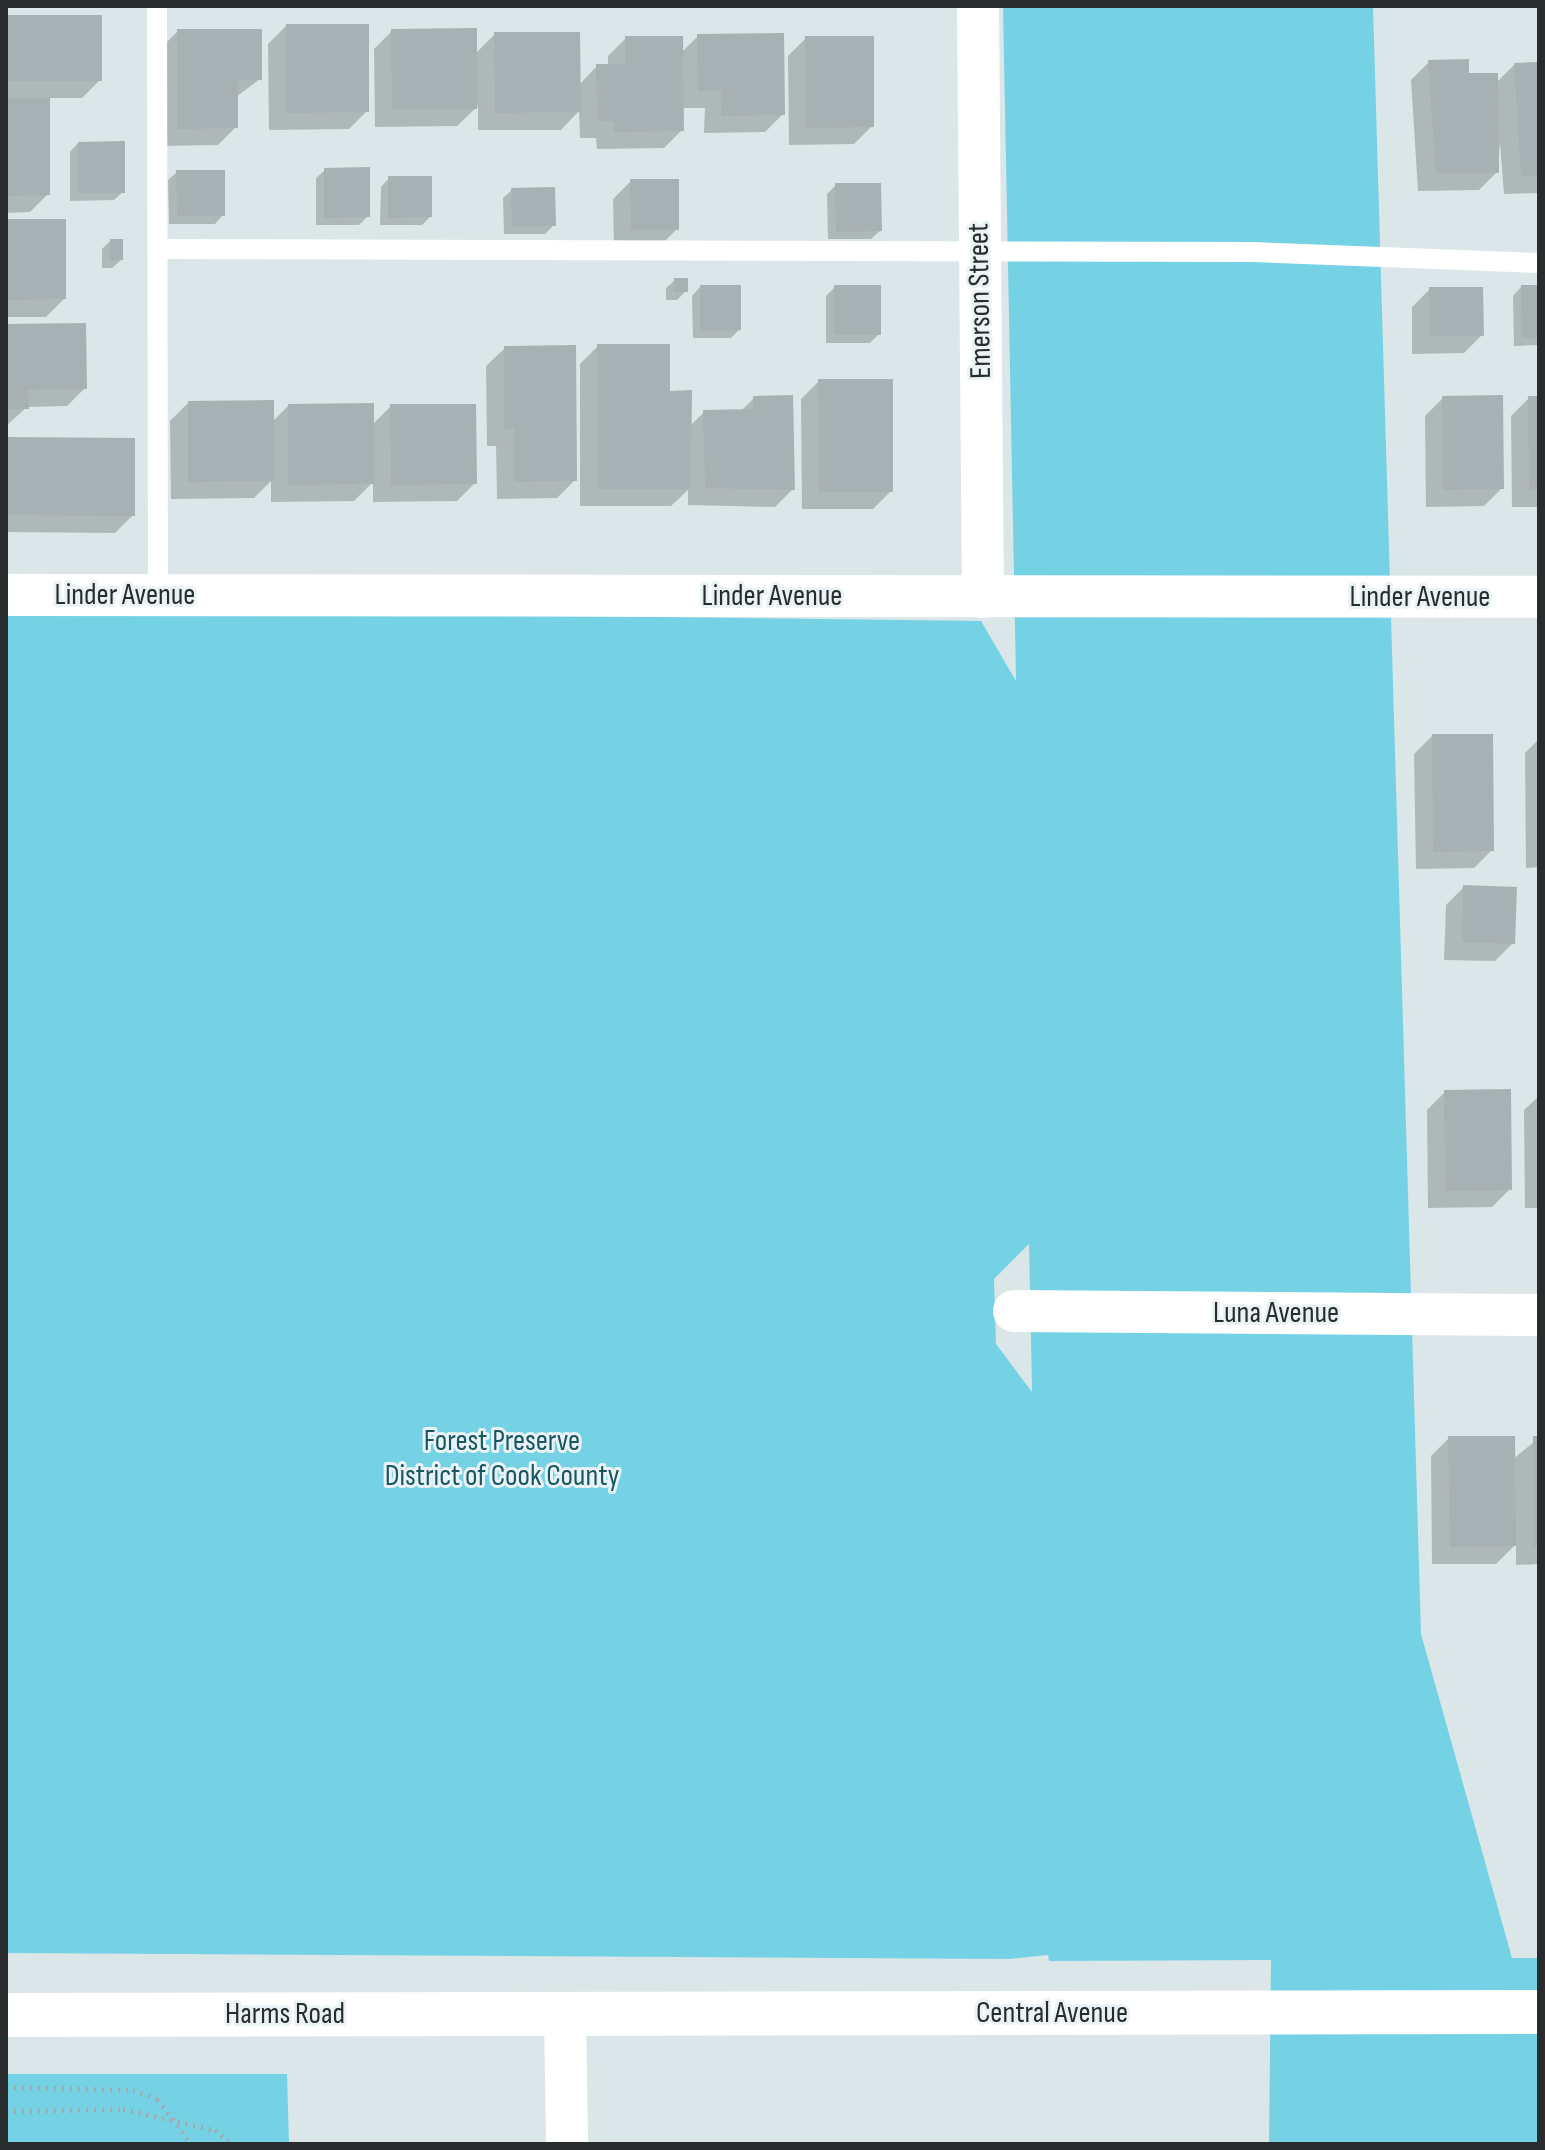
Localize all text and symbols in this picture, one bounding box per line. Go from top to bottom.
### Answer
street label: Emerson Street [961,223,999,379]
street label: Linder Avenue [55,577,195,613]
street label: Linder Avenue [702,578,842,614]
street label: Linder Avenue [1350,579,1490,615]
street label: Luna Avenue [1213,1295,1339,1331]
park label: Forest Preserve District of Cook County [385,1423,619,1494]
street label: Central Avenue [976,1995,1128,2031]
street label: Harms Road [225,1996,345,2032]

